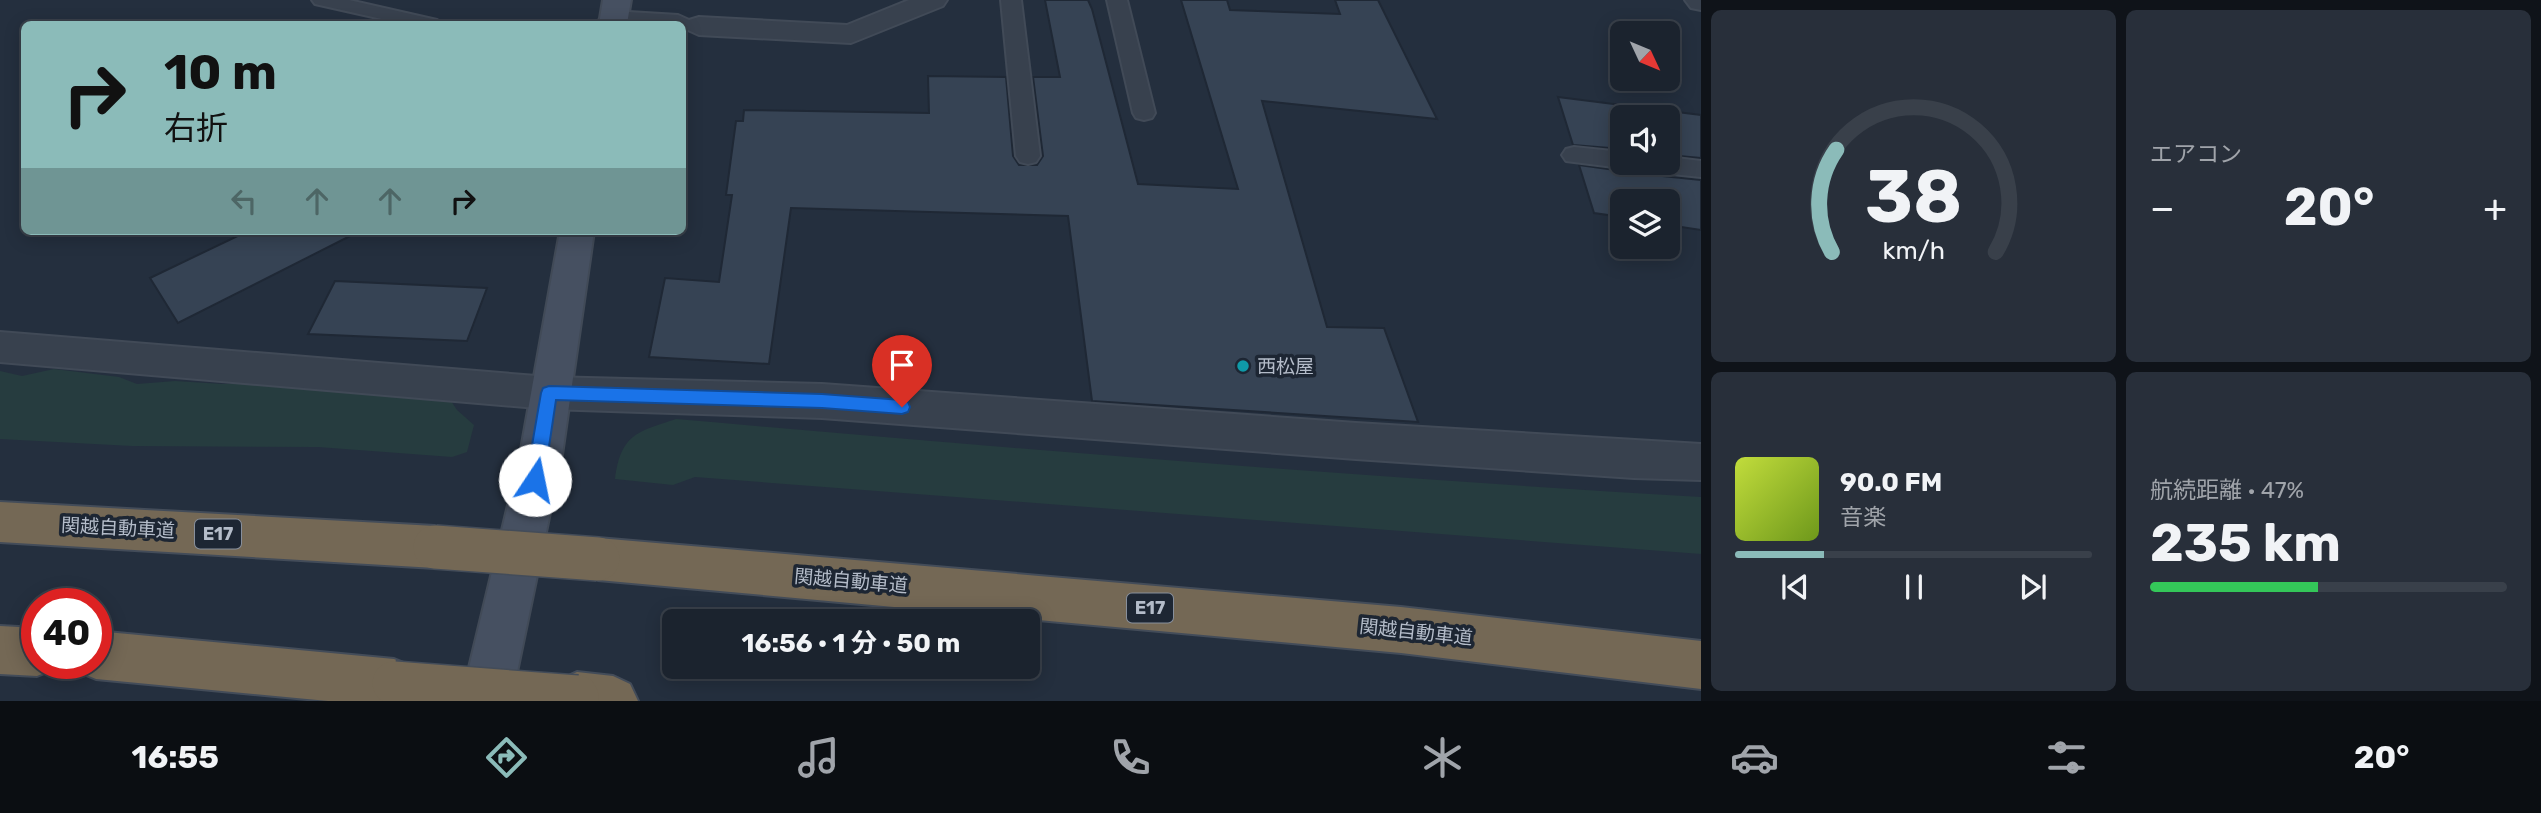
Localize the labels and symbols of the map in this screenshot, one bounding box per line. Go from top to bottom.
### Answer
north arrow [1610,21,1680,91]
pin [872,335,932,407]
place label: 西松屋 [1257,355,1314,378]
marker: 西松屋 [1235,358,1251,374]
position arrow [498,443,572,517]
street label: 関越自動車道 [60,514,176,542]
road number: E17 [195,520,241,548]
street label: 関越自動車道 [793,565,909,597]
speed limit sign: 40 [21,588,112,679]
road number: E17 [1127,594,1173,622]
street label: 関越自動車道 [1358,615,1474,649]

